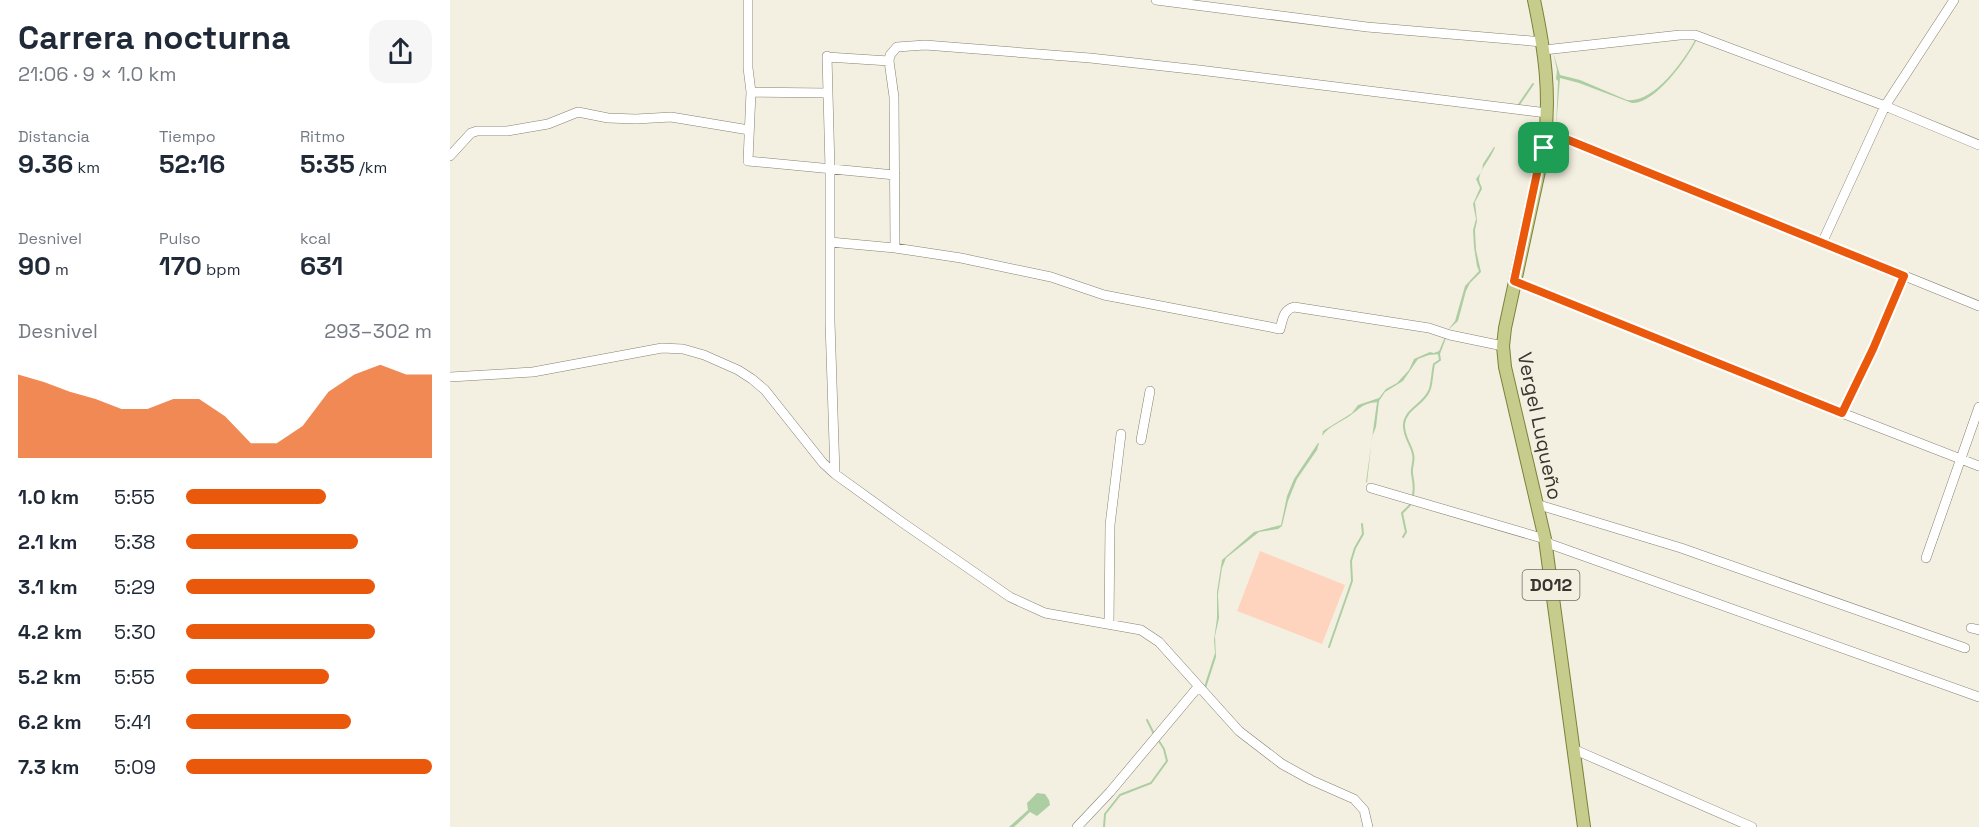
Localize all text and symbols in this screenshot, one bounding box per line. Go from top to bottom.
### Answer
text: Carrera nocturna [18,17,290,59]
button: share [369,20,432,83]
text: 21:06 · 9 × 1.0 km [18,61,177,87]
pin [1518,122,1569,173]
text: Distancia [18,126,90,147]
text: Tiempo [159,126,216,147]
text: Ritmo [300,126,345,147]
icon: arrive [1527,131,1560,164]
text: 9.36 [18,147,73,181]
text: 52:16 [159,147,225,181]
text: 5:35 [300,147,355,181]
text: km [73,157,100,178]
text: /km [355,157,387,178]
text: Desnivel [18,228,82,249]
text: Pulso [159,228,201,249]
text: kcal [300,228,331,249]
text: 90 [18,249,51,283]
text: 170 [159,249,202,283]
text: 631 [300,249,343,283]
text: m [51,259,69,280]
text: bpm [202,259,240,280]
text: Desnivel [18,318,98,344]
text: 293–302 m [324,318,432,344]
street label: Vergel Luqueño [1512,350,1568,502]
text: 1.0 km [18,484,79,510]
text: 5:55 [114,484,155,510]
text: 2.1 km [18,529,77,555]
text: 5:38 [114,529,156,555]
road number: D012 [1522,570,1580,600]
text: 3.1 km [18,574,78,600]
text: 5:29 [114,574,155,600]
text: 4.2 km [18,619,82,645]
text: 5:30 [114,619,156,645]
text: 5.2 km [18,664,81,690]
text: 5:55 [114,664,155,690]
text: 6.2 km [18,709,82,735]
text: 5:41 [114,709,151,735]
text: 7.3 km [18,754,79,780]
text: 5:09 [114,754,156,780]

